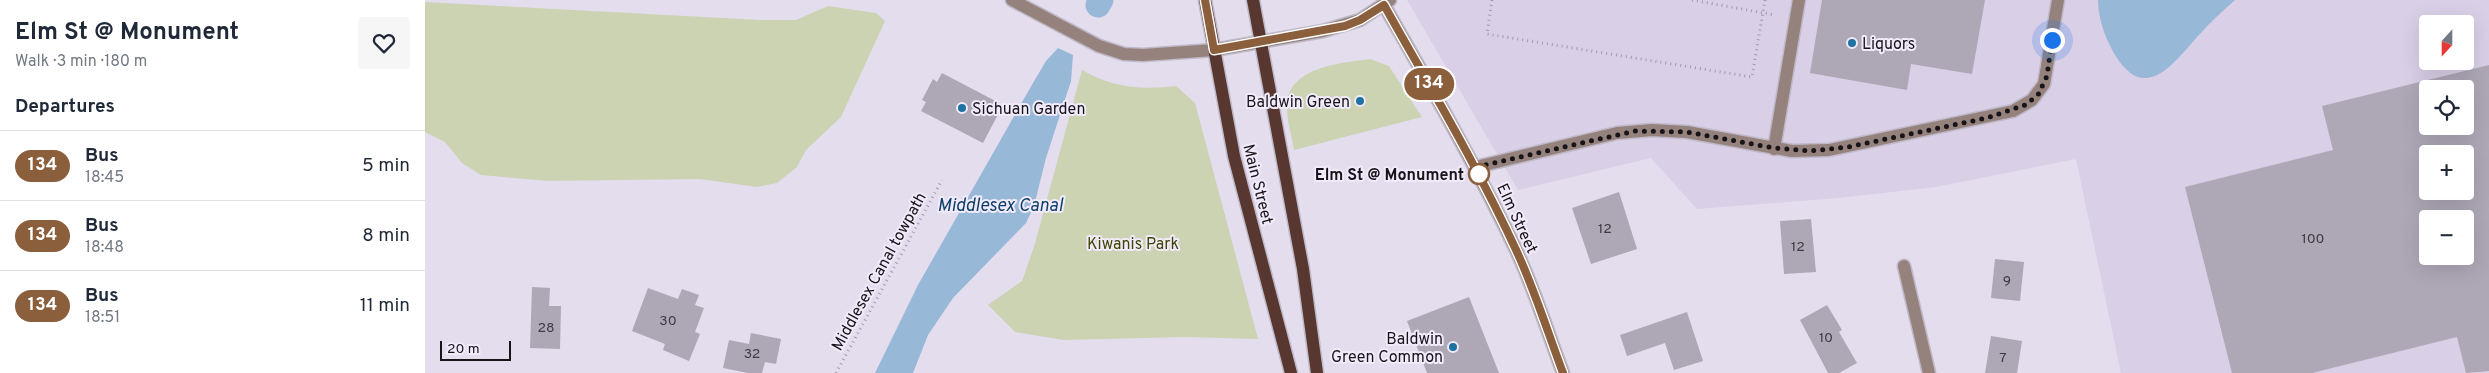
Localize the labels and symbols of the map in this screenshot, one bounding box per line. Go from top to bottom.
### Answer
north arrow [2419,15,2474,70]
your location [2040,28,2065,53]
place label: Liquors [1862,35,1915,55]
marker: Liquors [1846,37,1858,49]
line badge: 134 [1400,68,1458,100]
place label: Baldwin Green [1246,93,1350,113]
marker: Baldwin Green [1354,95,1366,107]
place label: Sichuan Garden [972,100,1085,120]
marker: Sichuan Garden [956,102,968,114]
street label: Main Street [1237,142,1277,227]
marker: Elm St @ Monument [1468,163,1490,185]
place label: Elm St @ Monument [1315,166,1464,186]
street label: Elm Street [1491,181,1541,257]
street label: Middlesex Canal towpath [828,189,932,355]
water label: Middlesex Canal [937,195,1064,218]
house number: 12 [1598,221,1612,238]
house number: 100 [2301,231,2325,248]
park label: Kiwanis Park [1087,235,1179,255]
house number: 12 [1791,239,1805,256]
house number: 9 [2003,273,2011,290]
house number: 30 [659,313,677,330]
house number: 28 [537,320,555,337]
place label: Baldwin Green Common [1331,330,1443,368]
house number: 10 [1819,330,1833,347]
scale bar [440,338,511,361]
marker: Baldwin Green Common [1447,341,1459,353]
house number: 32 [744,346,760,363]
house number: 7 [1999,350,2007,367]

